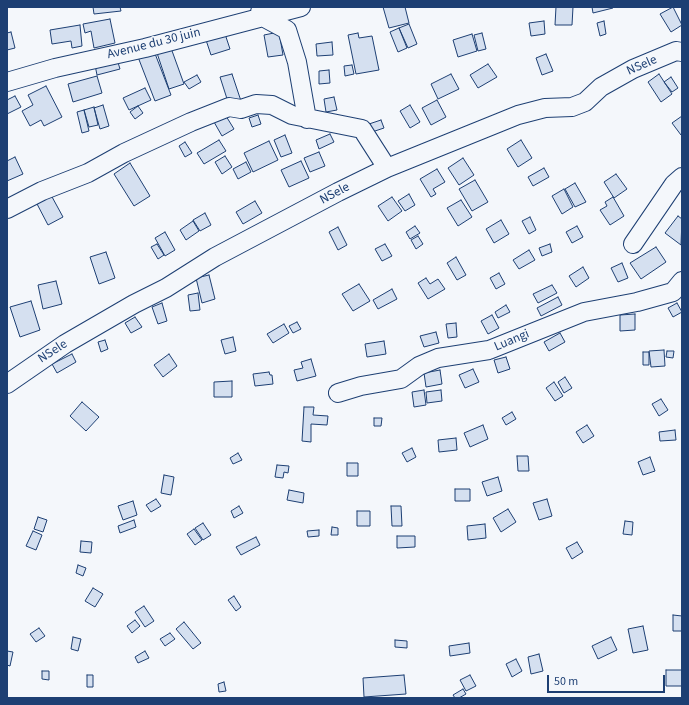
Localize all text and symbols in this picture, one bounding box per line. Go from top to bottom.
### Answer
street label: Avenue du 30 juin [106,25,202,63]
street label: NSele [624,52,660,80]
street label: NSele [317,180,353,208]
street label: Luangi [492,327,532,355]
street label: NSele [36,337,70,367]
scale bar [549,667,667,693]
text: 50 m [554,673,578,690]

